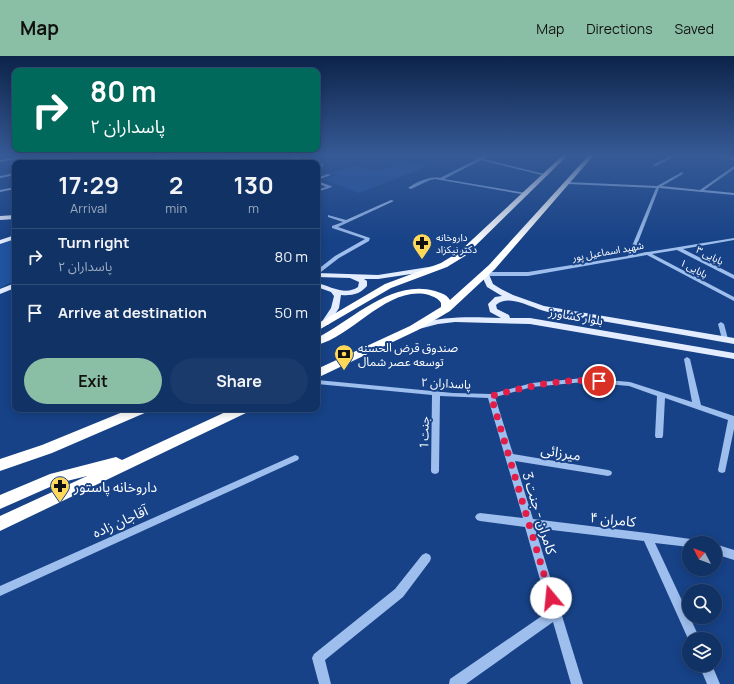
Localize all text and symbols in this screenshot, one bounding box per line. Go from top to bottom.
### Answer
text: Map [20,15,59,41]
text: Map [536,19,564,38]
text: Directions [586,19,653,38]
text: Saved [675,19,714,38]
text: 80 m [90,72,156,110]
icon: right [24,84,76,136]
text: پاسداران ۲ [90,114,165,138]
text: 17:29 [58,168,119,201]
text: 2 [169,168,183,201]
text: 130 [233,168,274,201]
text: Arrival [70,199,107,217]
text: min [165,199,187,217]
text: m [248,199,259,217]
place label: داروخانه دکتر نیکزاد [436,230,477,256]
text: Turn right [58,232,129,253]
pharmacy icon: داروخانه دکتر نیکزاد [411,232,433,260]
street label: شهید اسماعیل پور [570,238,645,264]
street label: بابایی ۳ [694,242,726,268]
icon: right [24,246,46,268]
text: 80 m [274,246,308,267]
street label: بابایی ۱ [678,255,710,281]
text: پاسداران ۲ [58,257,112,275]
icon: arrive [24,302,46,324]
text: Arrive at destination [58,302,207,323]
text: 50 m [274,302,308,323]
street label: بلوار کشاورز [546,303,605,329]
place label: صندوق قرض الحسنه توسعه عصر شمال [358,339,458,370]
bank icon: صندوق قرض الحسنه توسعه عصر شمال [333,343,355,371]
button: Exit [24,358,162,404]
button: Share [170,358,308,404]
pin [582,364,616,398]
icon: arrive [588,370,610,392]
street label: پاسداران ۲ [420,373,472,393]
street label: جنت 1 [415,416,433,448]
street label: میرزائی [540,439,582,465]
street label: کامران - جنت 3 [518,469,562,557]
pharmacy icon: داروخانه پاستور [49,475,71,503]
place label: داروخانه پاستور [73,477,158,497]
street label: آقاجان زاده [89,500,152,542]
street label: کامران ۴ [589,507,637,531]
north arrow [682,536,722,576]
map controls [682,536,722,672]
position arrow [530,577,572,619]
button: search [682,584,722,624]
button: layers [682,632,722,672]

